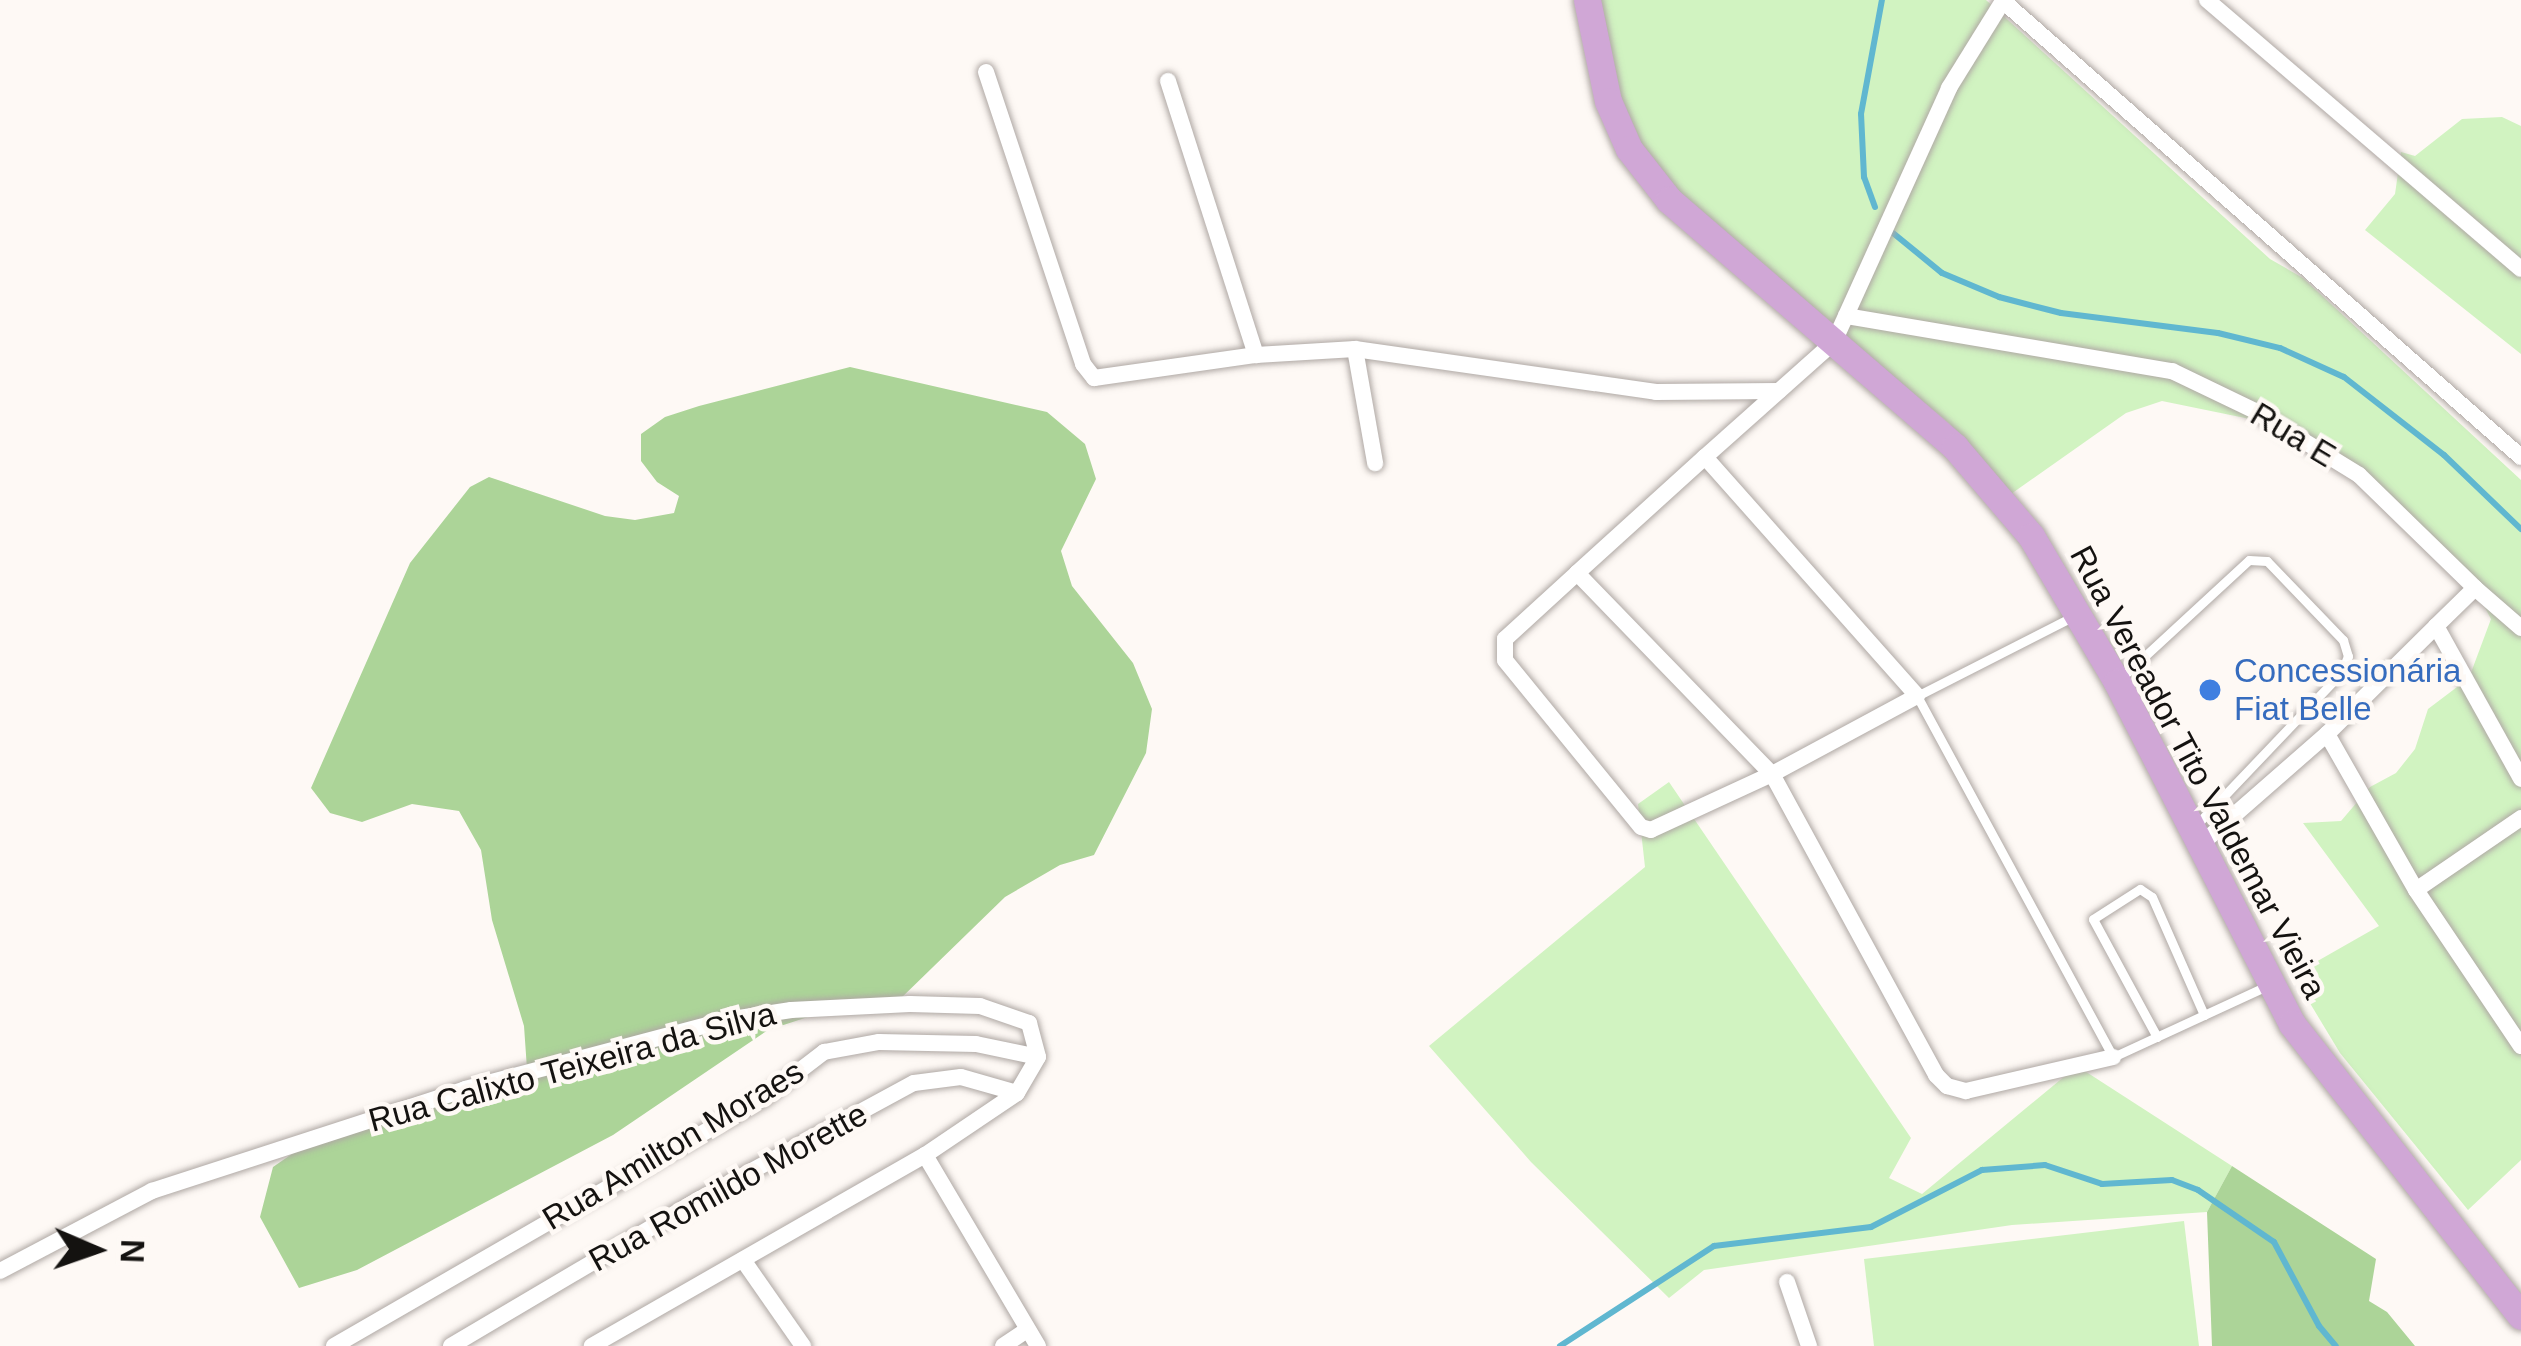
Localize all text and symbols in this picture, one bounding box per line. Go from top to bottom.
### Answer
street label: Rua E [2243,394,2343,476]
street label: Rua Vereador Tito Valdemar Vieira [2061,539,2335,1005]
place label: Concessionária Fiat Belle [2234,651,2461,729]
marker: Concessionária Fiat Belle [2197,677,2223,703]
street label: Rua Calixto Teixeira da Silva [364,994,780,1140]
street label: Rua Amilton Moraes [535,1051,811,1239]
street label: Rua Romildo Morette [582,1094,874,1280]
north arrow [36,1190,156,1310]
text: N [114,1239,151,1264]

